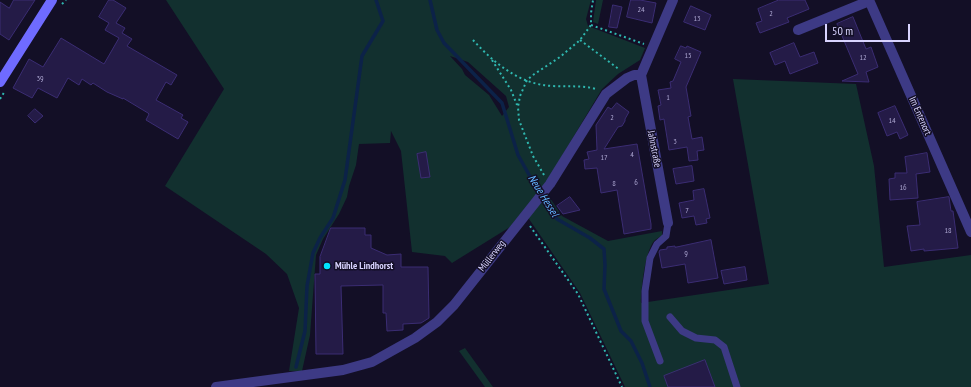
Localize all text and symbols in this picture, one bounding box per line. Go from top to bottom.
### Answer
house number: 24 [637,5,645,15]
house number: 2 [769,9,773,19]
house number: 13 [693,14,701,24]
scale bar [827,16,912,42]
text: 50 m [832,23,853,38]
house number: 15 [684,51,692,61]
house number: 12 [859,53,867,63]
house number: 39 [36,74,44,84]
house number: 1 [666,93,670,103]
street label: Im Entenort [906,95,934,137]
house number: 2 [610,113,614,123]
house number: 14 [888,116,896,126]
street label: Jahnstraße [645,130,663,168]
house number: 3 [673,137,677,147]
house number: 4 [630,150,634,160]
house number: 17 [600,153,608,163]
water label: Neue Hessel [525,173,561,219]
house number: 6 [634,178,638,188]
house number: 8 [612,179,616,189]
house number: 16 [899,183,907,193]
house number: 7 [685,206,689,216]
house number: 18 [944,226,952,236]
street label: Müllerweg [476,238,508,274]
house number: 9 [684,249,688,259]
place label: Mühle Lindhorst [335,260,393,272]
marker: Mühle Lindhorst [322,261,332,271]

